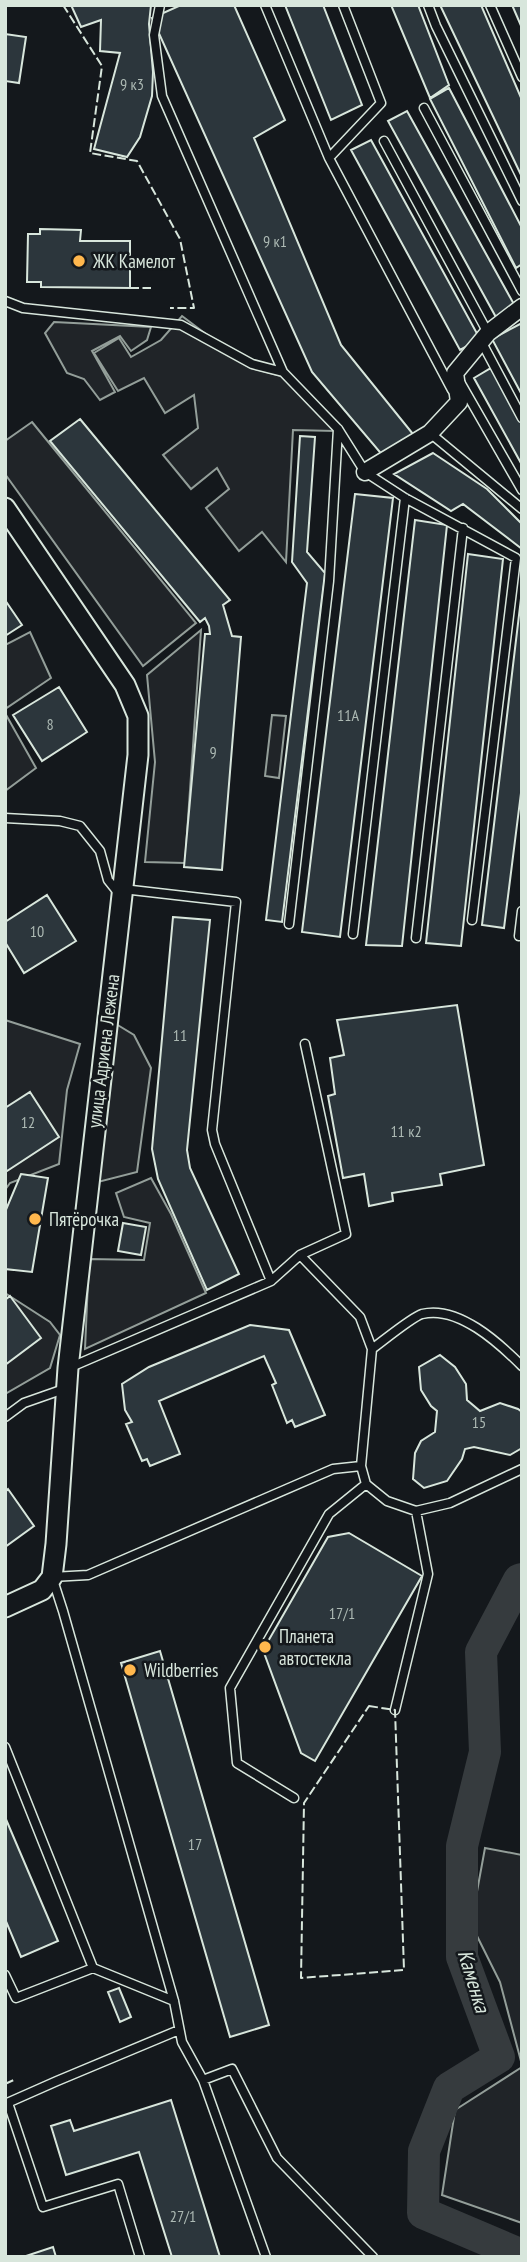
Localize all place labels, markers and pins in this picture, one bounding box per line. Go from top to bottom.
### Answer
place label: ЖК Камелот [92,249,176,273]
marker: ЖК Камелот [71,253,87,269]
place label: Пятёрочка [49,1207,119,1231]
marker: Пятёрочка [27,1211,43,1227]
place label: Планета автостекла [279,1624,352,1670]
marker: Планета автостекла [257,1639,273,1655]
place label: Wildberries [144,1658,218,1682]
marker: Wildberries [122,1662,138,1678]

